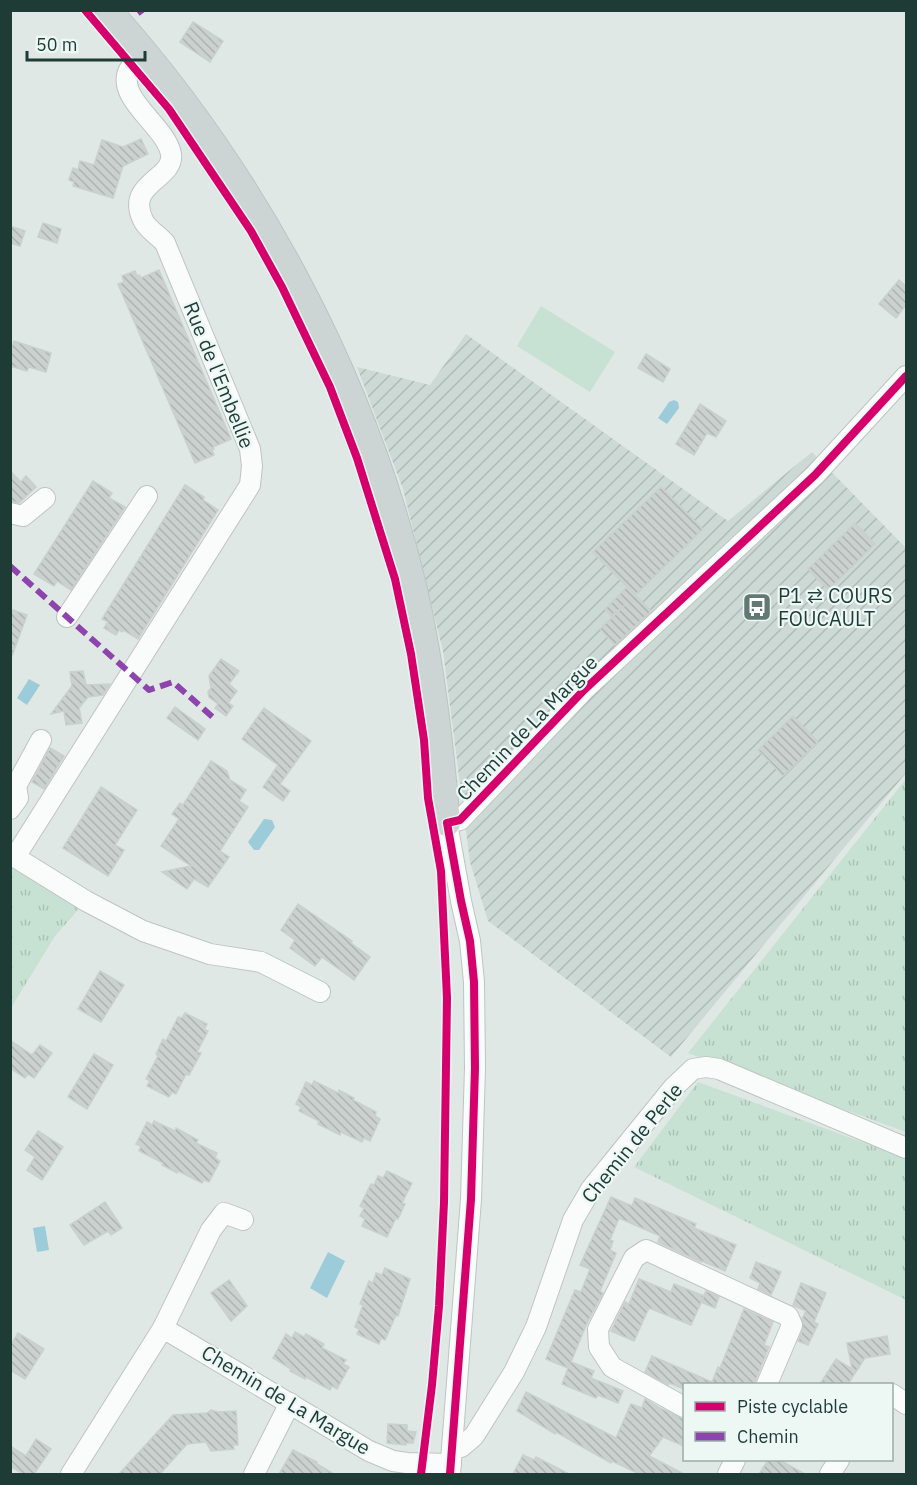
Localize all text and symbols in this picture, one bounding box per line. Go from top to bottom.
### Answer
scale bar [27,24,146,62]
text: 50 m [36,33,78,56]
street label: Rue de l'Embellie [178,297,261,452]
place label: P1 ⇄ COURS FOUCAULT [778,582,892,632]
bus stop icon: P1 ⇄ COURS FOUCAULT [741,591,773,623]
street label: Chemin de La Margue [450,649,603,806]
street label: Chemin de Perle [575,1077,688,1208]
street label: Chemin de La Margue [197,1338,376,1461]
legend [683,1383,893,1461]
text: Piste cyclable [737,1395,848,1418]
text: Chemin [737,1425,799,1448]

